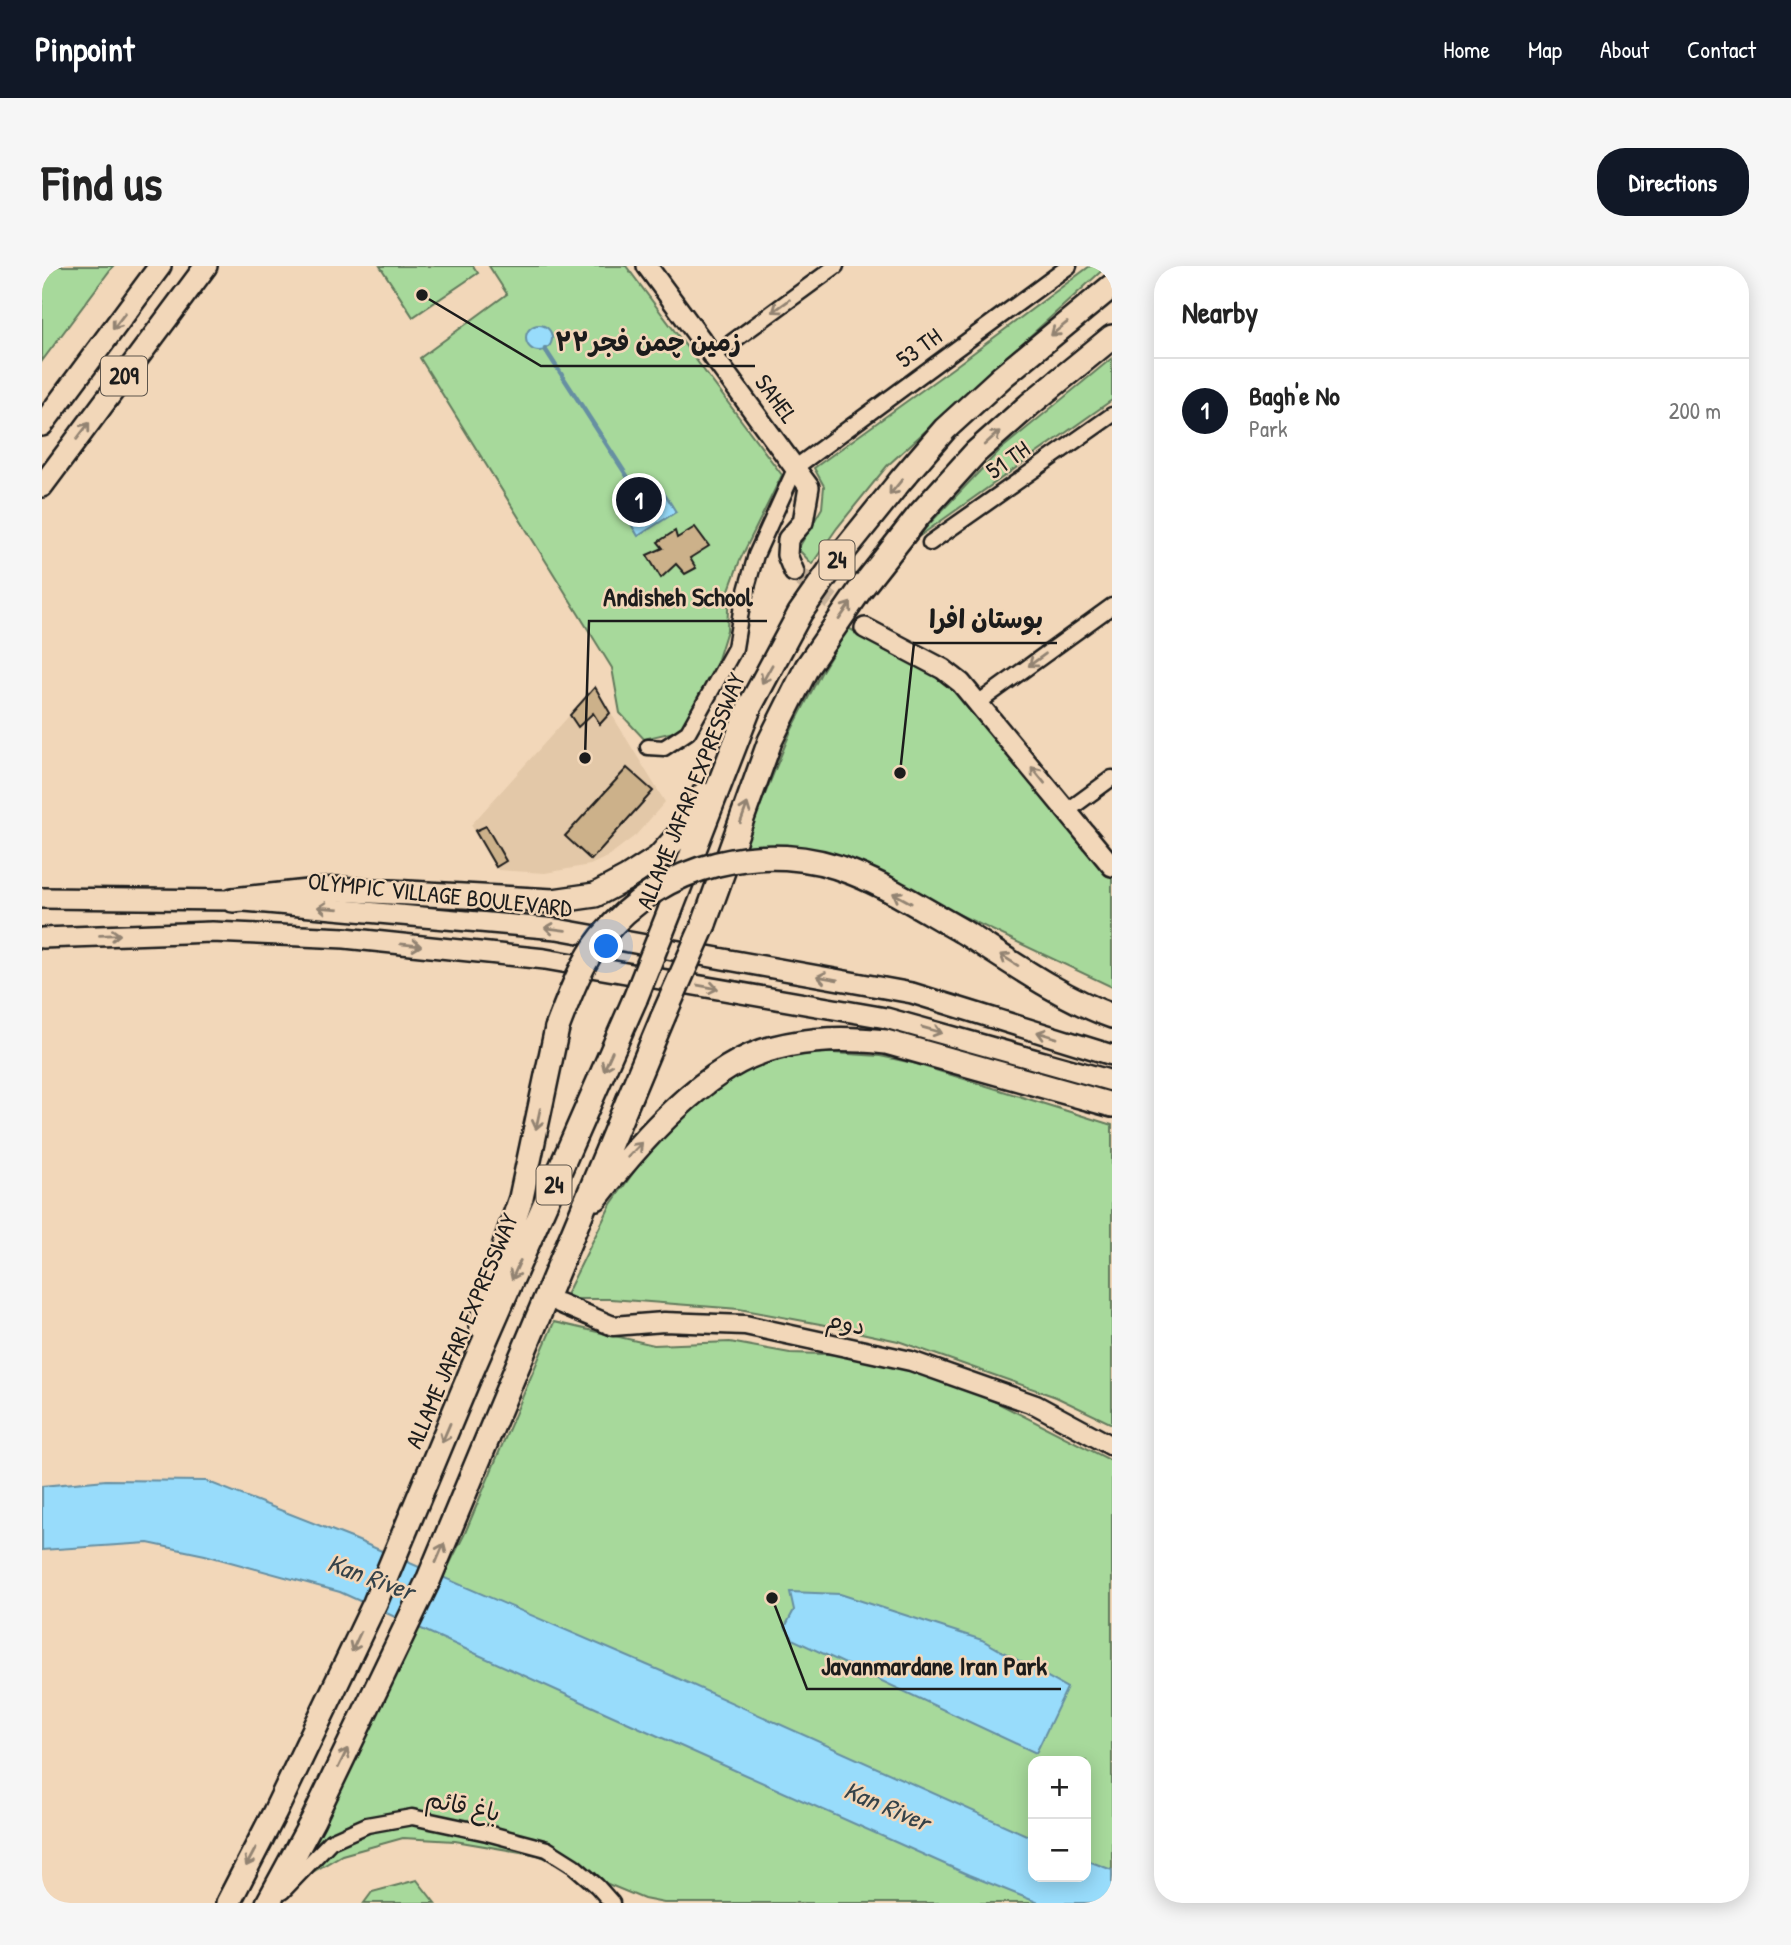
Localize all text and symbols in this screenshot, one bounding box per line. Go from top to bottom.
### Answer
text: Pinpoint [35,27,134,71]
text: Home [1443,33,1490,65]
text: Map [1528,33,1562,65]
text: About [1600,33,1649,65]
text: Contact [1687,33,1756,65]
button: Directions [1597,148,1749,216]
text: Find us [42,149,162,215]
text: Nearby [1182,292,1258,332]
one-way arrow [772,299,791,313]
one-way arrow [112,311,127,330]
callout: زمین چمن فجر۲۲ [541,319,755,366]
street label: 53 TH [889,320,948,375]
one-way arrow [1051,322,1069,337]
text: زمین چمن فجر۲۲ [555,324,741,359]
road number: 209 [101,356,147,396]
street label: SAHEL [748,367,806,430]
text: Bagh'e No [1249,378,1340,413]
text: 1 [1201,395,1209,426]
text: 200 m [1669,395,1721,426]
text: Park [1249,413,1287,444]
one-way arrow [76,422,90,441]
one-way arrow [983,430,1001,446]
street label: 51 TH [979,433,1036,486]
pin: 1 [616,474,662,526]
one-way arrow [888,477,904,495]
road number: 24 [820,540,854,580]
callout: Andisheh School [589,574,767,621]
text: Andisheh School [603,579,754,614]
callout: بوستان افرا [914,596,1057,643]
text: بوستان افرا [929,601,1043,636]
one-way arrow [838,602,852,621]
one-way arrow [1028,653,1047,667]
one-way arrow [760,663,774,683]
street label: ALLAME JAFARI EXPRESSWAY [628,667,752,914]
one-way arrow [1030,767,1046,785]
one-way arrow [739,803,751,825]
street label: OLYMPIC VILLAGE BOULEVARD [307,864,574,924]
one-way arrow [892,891,913,904]
one-way arrow [317,901,340,914]
one-way arrow [544,923,567,936]
one-way arrow [98,928,121,941]
your location [589,929,623,963]
one-way arrow [399,938,421,951]
one-way arrow [1000,953,1020,967]
one-way arrow [816,971,839,984]
one-way arrow [697,981,719,994]
one-way arrow [920,1025,942,1038]
one-way arrow [1036,1028,1058,1040]
one-way arrow [601,1050,614,1072]
one-way arrow [531,1107,545,1130]
one-way arrow [626,1142,643,1159]
road number: 24 [536,1166,572,1204]
street label: ALLAME JAFARI EXPRESSWAY [397,1208,525,1453]
one-way arrow [509,1258,522,1280]
street label: دوم [823,1302,869,1346]
one-way arrow [439,1422,452,1444]
one-way arrow [434,1542,447,1564]
water label: Kan River [323,1545,422,1609]
one-way arrow [349,1631,362,1653]
callout: Javanmardane Iran Park [807,1642,1061,1689]
text: Javanmardane Iran Park [821,1648,1047,1683]
one-way arrow [336,1748,350,1769]
map controls [1028,1756,1091,1882]
button: + [1028,1756,1091,1819]
water label: Kan River [839,1772,938,1840]
street label: باغ قائم [422,1782,503,1831]
button: − [1028,1819,1091,1882]
one-way arrow [244,1847,258,1867]

